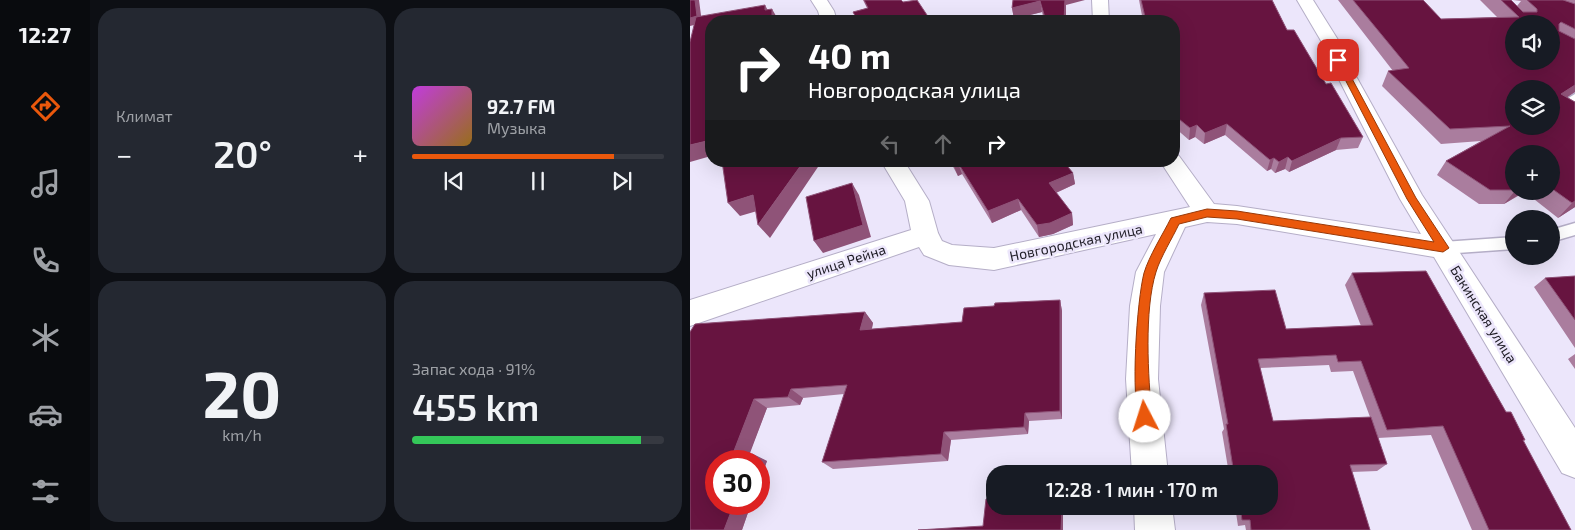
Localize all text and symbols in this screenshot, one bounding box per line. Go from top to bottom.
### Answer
map controls [1505,15,1560,265]
button: sound [1505,15,1560,70]
text: 12:27 [19,21,71,47]
text: 40 m [808,34,891,76]
icon: right [725,35,790,100]
pin [1317,39,1359,81]
icon: arrive [1324,46,1352,74]
text: Новгородская улица [808,76,1021,102]
button: layers [1505,80,1560,135]
icon: directions [28,89,63,124]
text: 92.7 FM [487,95,555,118]
text: Климат [116,106,173,125]
text: Музыка [487,118,546,137]
text: 20° [213,130,272,176]
icon: left [876,130,904,158]
icon: ahead [929,130,957,158]
icon: right [982,130,1010,158]
text: − [116,137,132,171]
text: + [353,137,368,171]
button: + [1505,145,1560,200]
icon: music [28,166,63,201]
icon: previous [440,167,468,195]
icon: pause [524,167,552,195]
icon: next [608,167,636,195]
button: − [1505,210,1560,265]
street label: Новгородская улица [1008,220,1144,264]
street label: улица Рейна [804,240,888,282]
icon: phone [28,243,63,278]
street label: Бакинская улица [1447,262,1521,366]
icon: climate [28,320,63,355]
text: 20 [203,353,281,431]
text: Запас хода · 91% [412,359,535,378]
text: 455 km [412,383,539,429]
position arrow [1118,390,1170,442]
icon: car [28,397,63,432]
text: km/h [222,425,262,444]
speed limit sign: 30 [705,450,770,515]
icon: filters [28,474,63,509]
text: 12:28 · 1 мин · 170 m [1046,478,1218,501]

